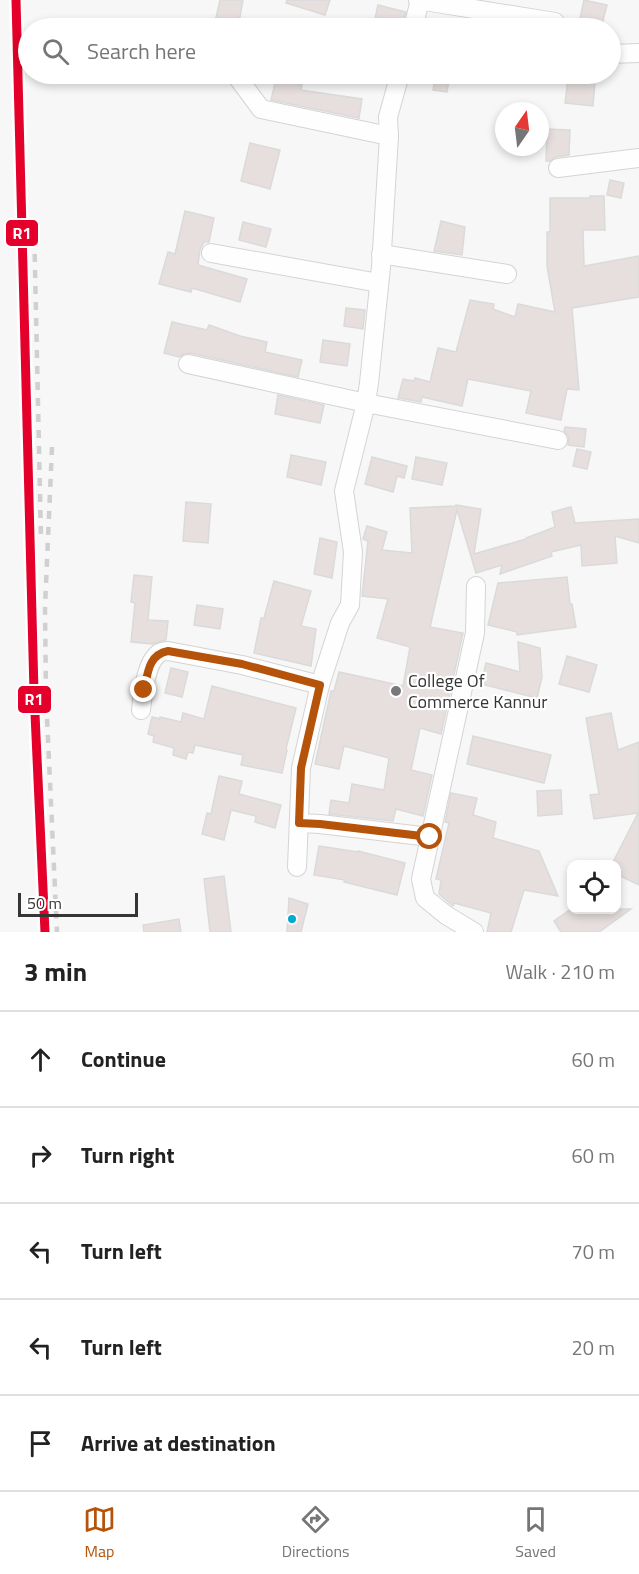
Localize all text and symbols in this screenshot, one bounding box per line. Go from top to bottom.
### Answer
search box [18,18,621,84]
text: Search here [87,34,196,68]
icon: search [39,35,72,68]
north arrow [495,102,549,156]
line badge: R1 [5,219,39,247]
text: R1 [13,221,31,245]
place label: College Of Commerce Kannur [408,667,548,715]
route end [130,676,156,702]
marker: College Of Commerce Kannur [389,684,403,698]
line badge: R1 [17,685,52,714]
text: R1 [25,687,43,711]
route start [416,823,442,849]
map controls [567,860,621,914]
button: locate [567,860,621,914]
scale bar [18,890,138,917]
text: 50 m [27,891,62,915]
unlabelled marker [286,913,298,925]
text: 3 min [24,952,87,991]
text: Walk · 210 m [506,956,615,987]
text: Continue [81,1042,166,1076]
icon: ahead [24,1043,57,1076]
text: 60 m [571,1044,615,1075]
text: Turn right [81,1138,175,1172]
icon: right [24,1139,57,1172]
text: 60 m [571,1140,615,1171]
text: Turn left [81,1234,162,1268]
icon: left [24,1235,57,1268]
text: 70 m [571,1236,615,1267]
text: Turn left [81,1330,162,1364]
icon: left [24,1331,57,1364]
text: 20 m [571,1332,615,1363]
text: Arrive at destination [81,1426,276,1460]
icon: arrive [24,1427,57,1460]
tab: Map [83,1503,116,1563]
tab: Directions [282,1503,350,1563]
tab: Saved [515,1503,556,1563]

